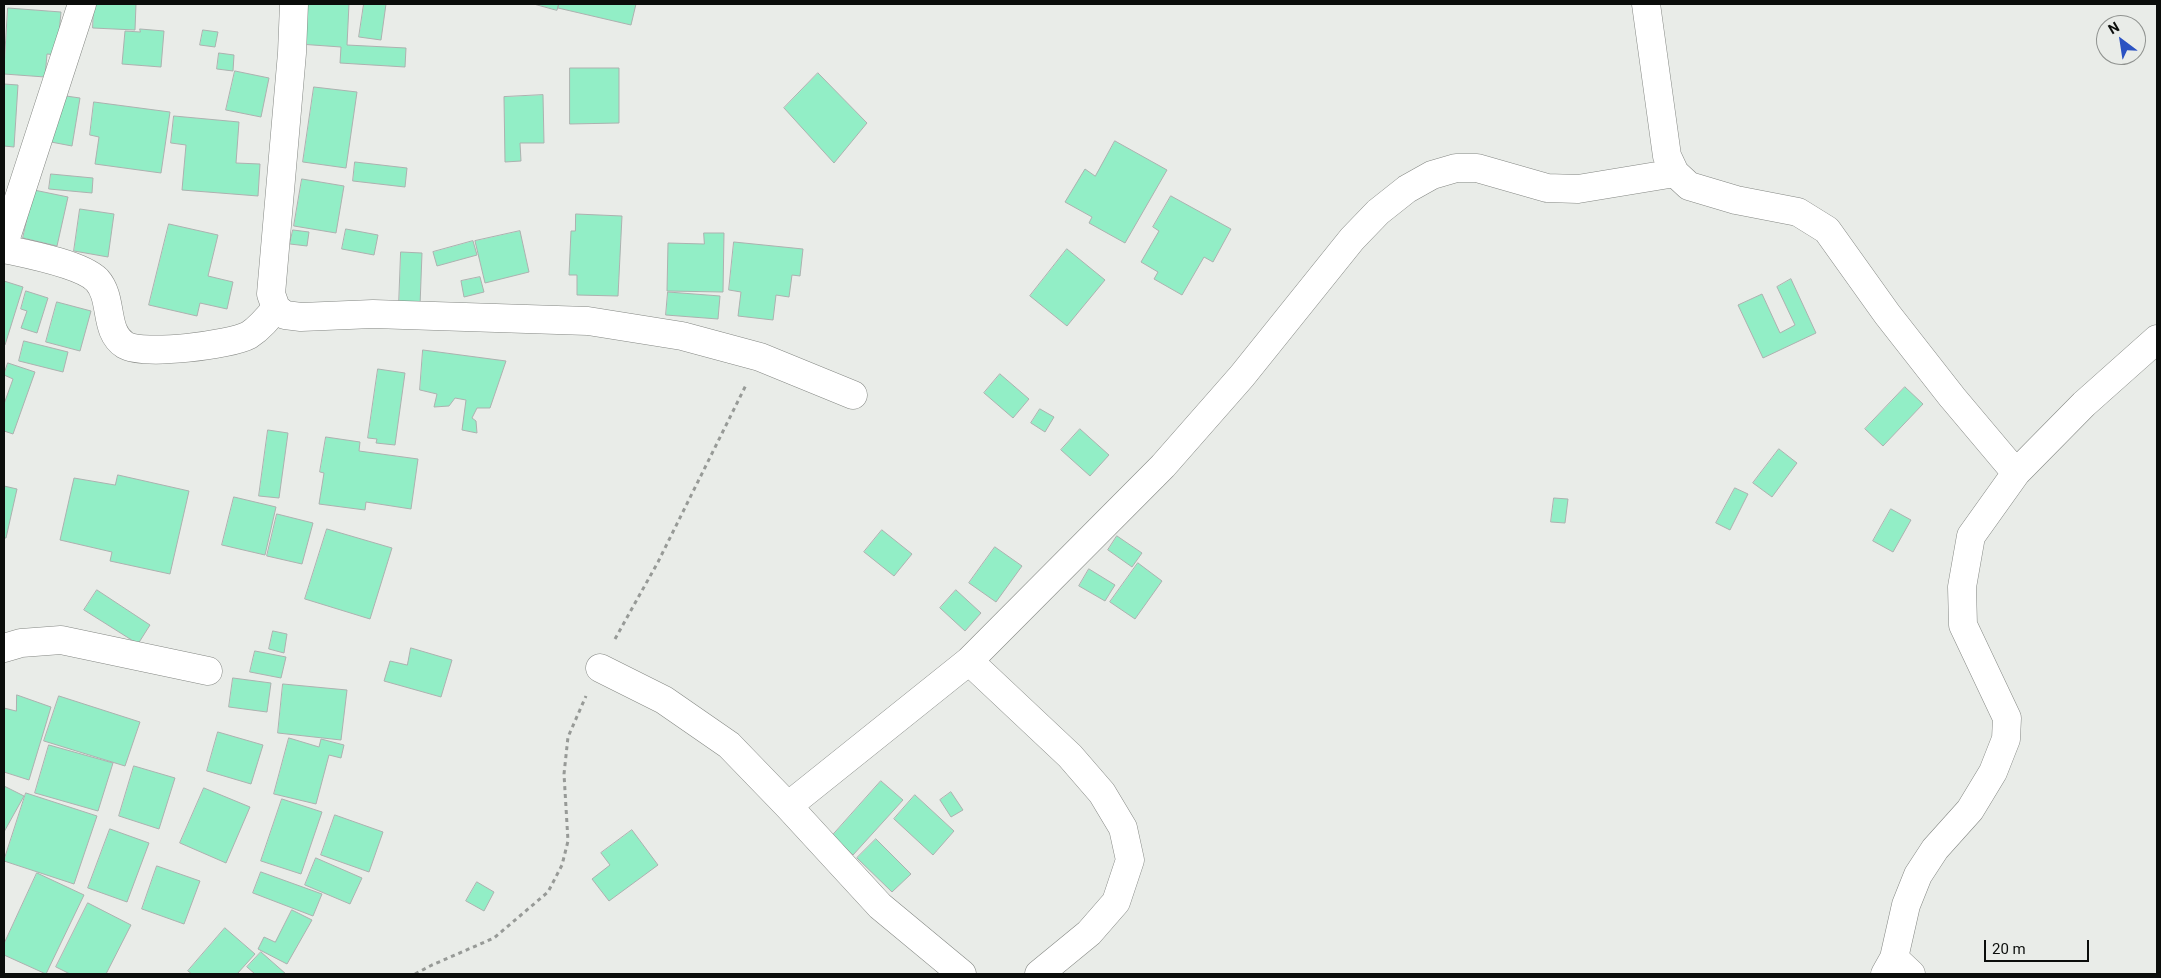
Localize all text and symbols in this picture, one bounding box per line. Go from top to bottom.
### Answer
north arrow [2096,15,2146,65]
text: N [2105,19,2122,37]
scale bar [1986,930,2091,962]
text: 20 m [1992,940,2026,958]

